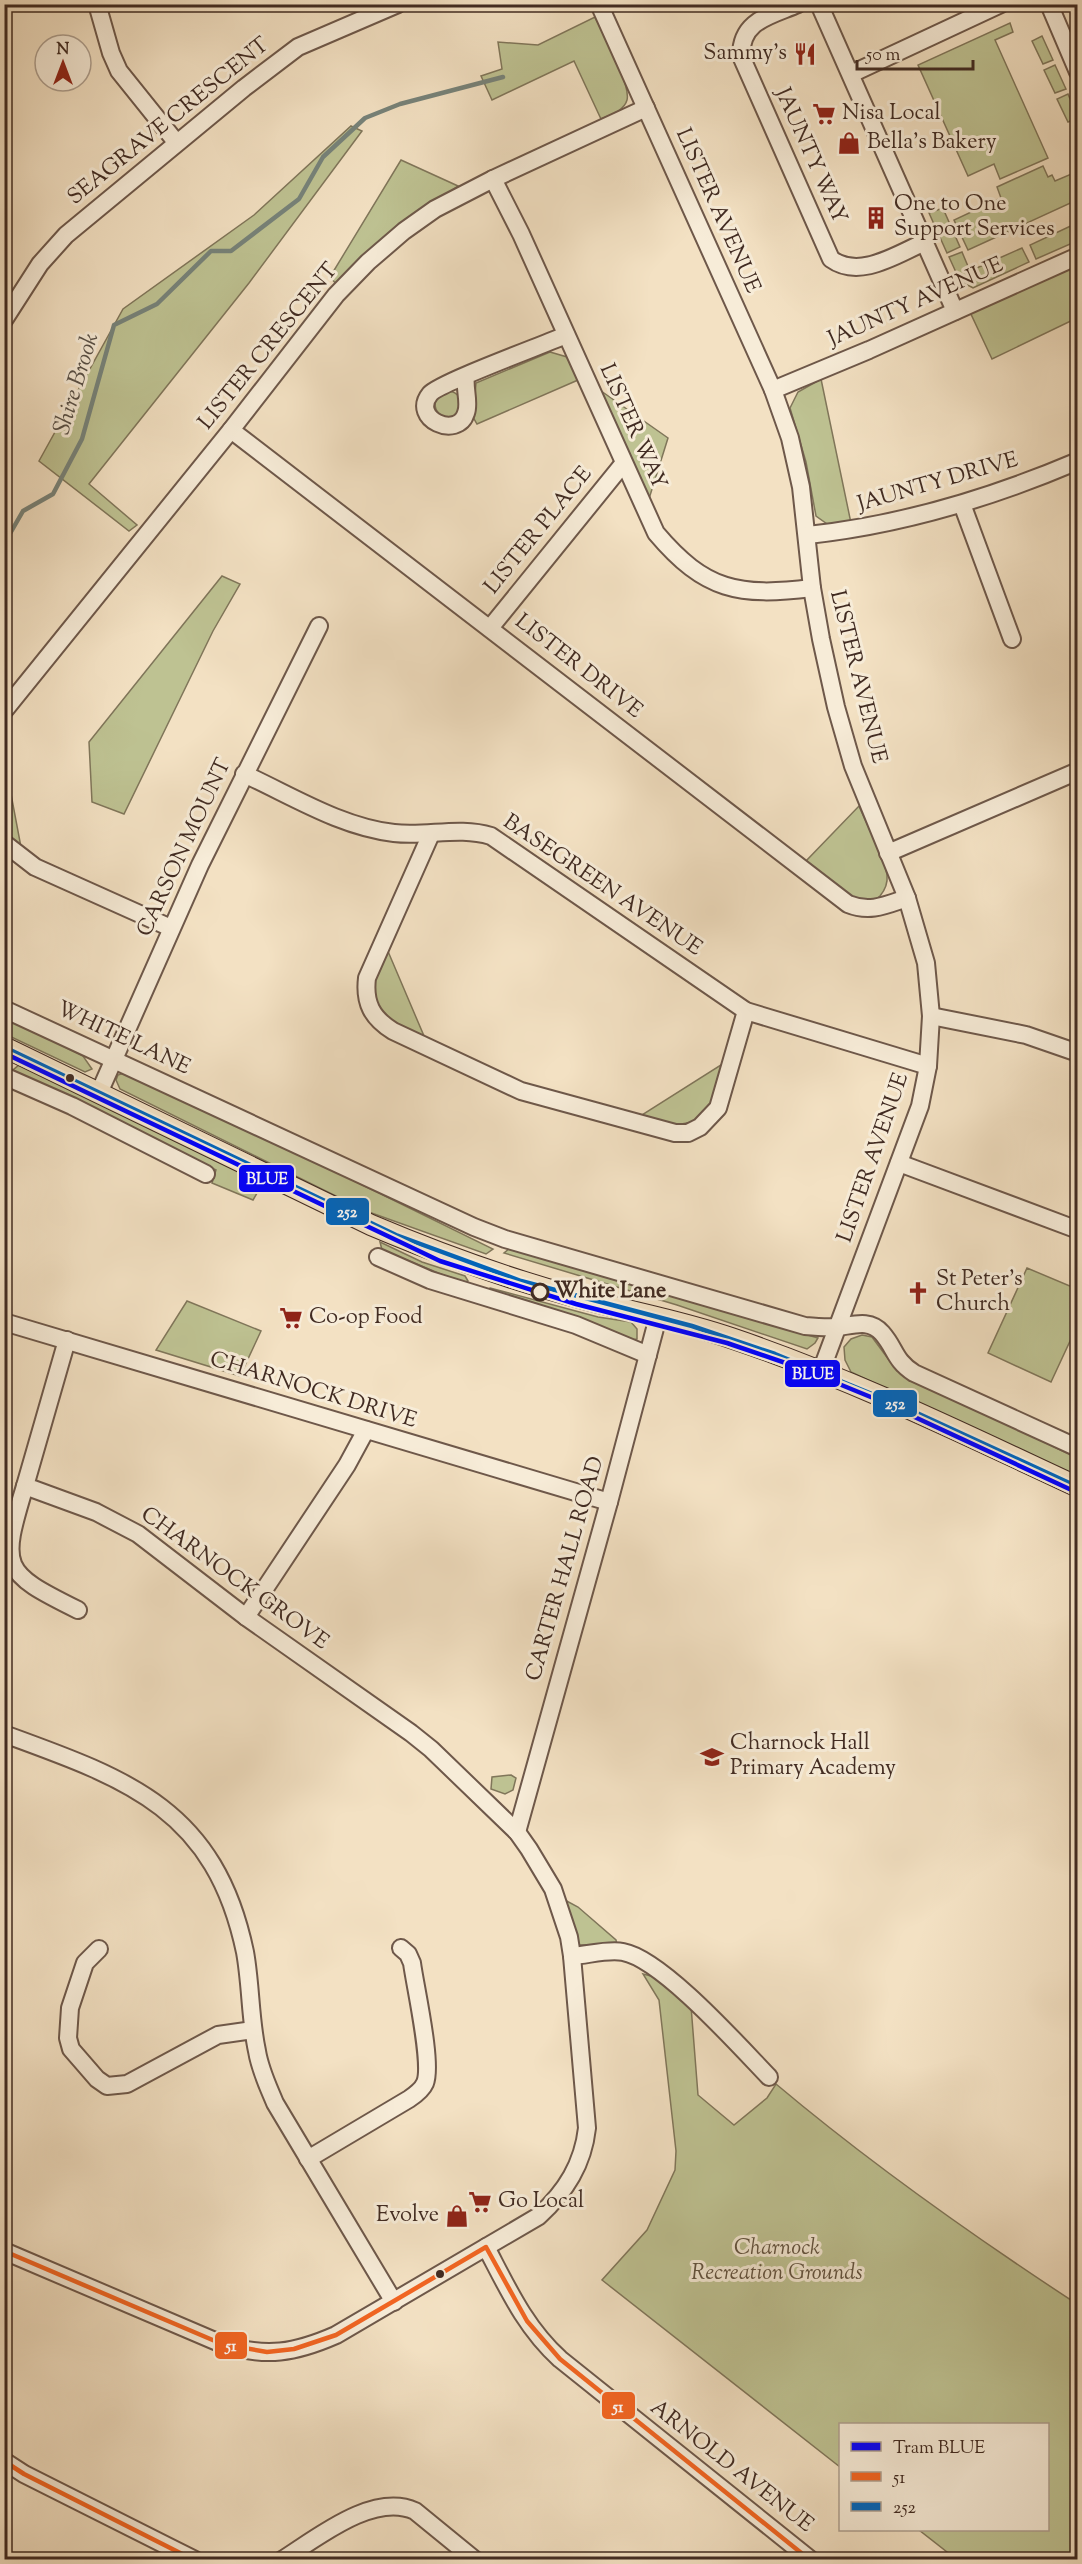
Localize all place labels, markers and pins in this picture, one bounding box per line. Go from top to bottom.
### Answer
place label: Sammy's [703,38,787,70]
restaurant icon: Sammy's [792,41,818,67]
place label: Nisa Local [842,98,941,130]
supermarket icon: Nisa Local [811,101,837,127]
place label: Bella’s Bakery [867,127,997,159]
shop icon: Bella’s Bakery [836,130,862,156]
place label: One to One Support Services [894,189,1055,246]
building icon: One to One Support Services [863,205,889,231]
unlabelled marker [64,1072,76,1084]
place label: St Peter’s Church [936,1264,1023,1321]
place label: White Lane [554,1276,666,1308]
church icon: St Peter’s Church [905,1280,931,1306]
marker: White Lane [531,1283,549,1301]
place label: Co-op Food [309,1302,423,1334]
supermarket icon: Co-op Food [278,1305,304,1331]
place label: Charnock Hall Primary Academy [730,1728,896,1785]
school or university icon: Charnock Hall Primary Academy [699,1744,725,1770]
place label: Go Local [498,2186,584,2218]
supermarket icon: Go Local [467,2189,493,2215]
place label: Evolve [376,2200,439,2232]
shop icon: Evolve [444,2203,470,2229]
unlabelled marker [434,2268,446,2280]

